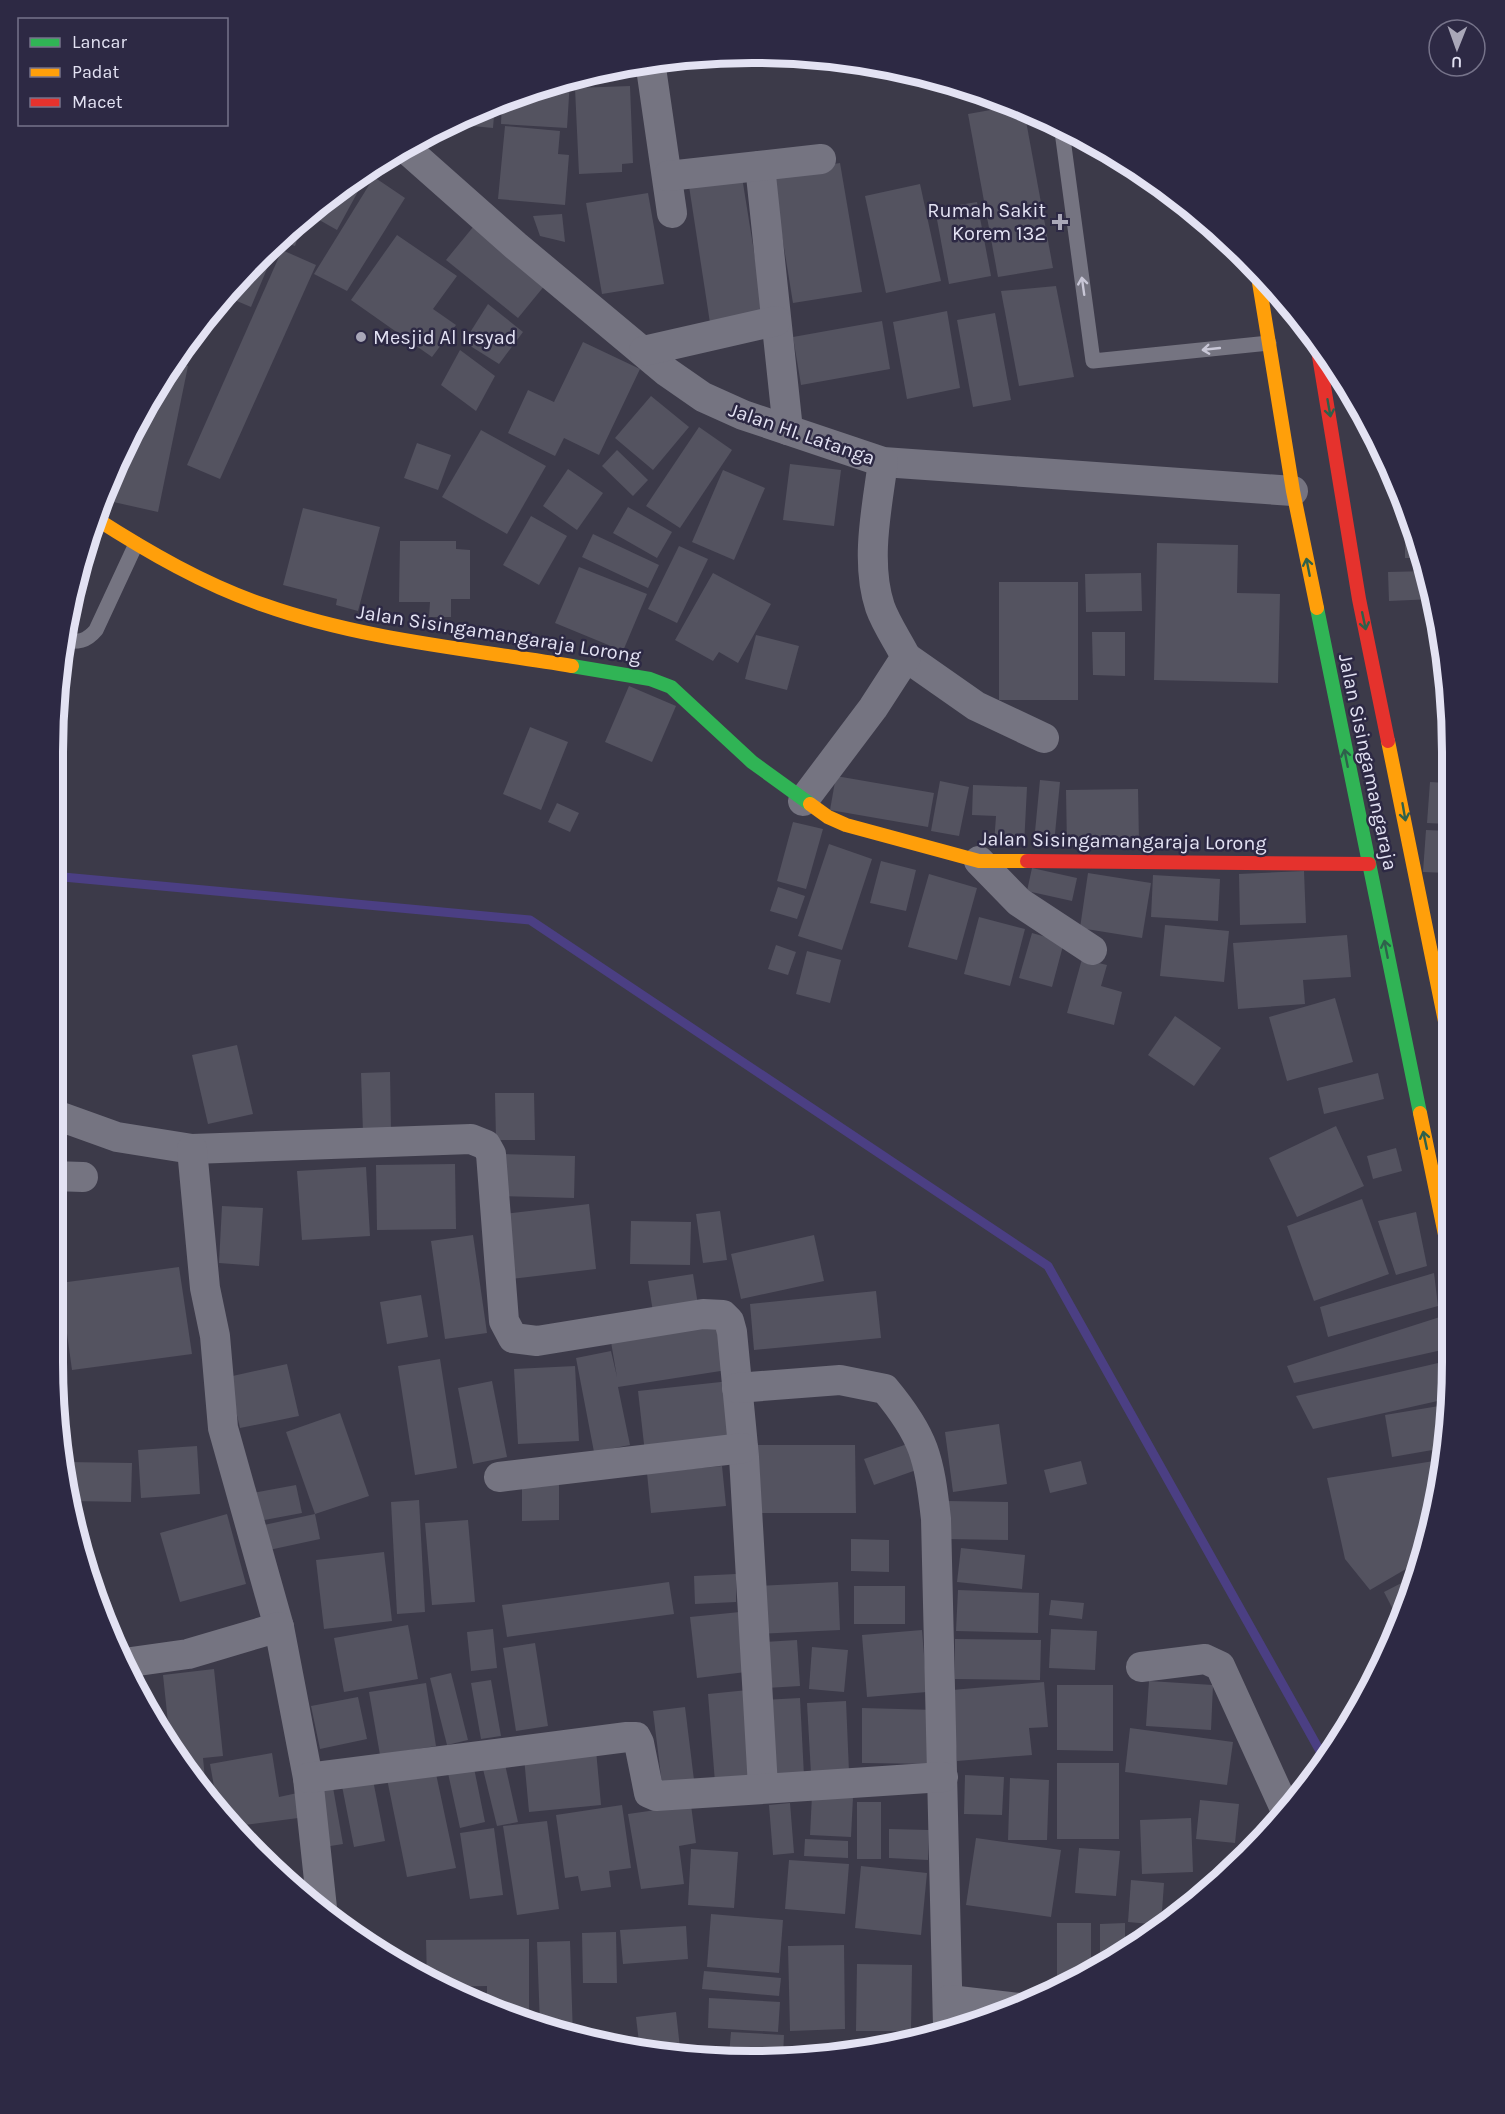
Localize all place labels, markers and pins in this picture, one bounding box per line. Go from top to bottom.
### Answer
place label: Rumah Sakit Korem 132 [927,199,1046,245]
marker: Rumah Sakit Korem 132 [1051,213,1069,231]
place label: Mesjid Al Irsyad [373,326,517,349]
marker: Mesjid Al Irsyad [354,330,368,344]

